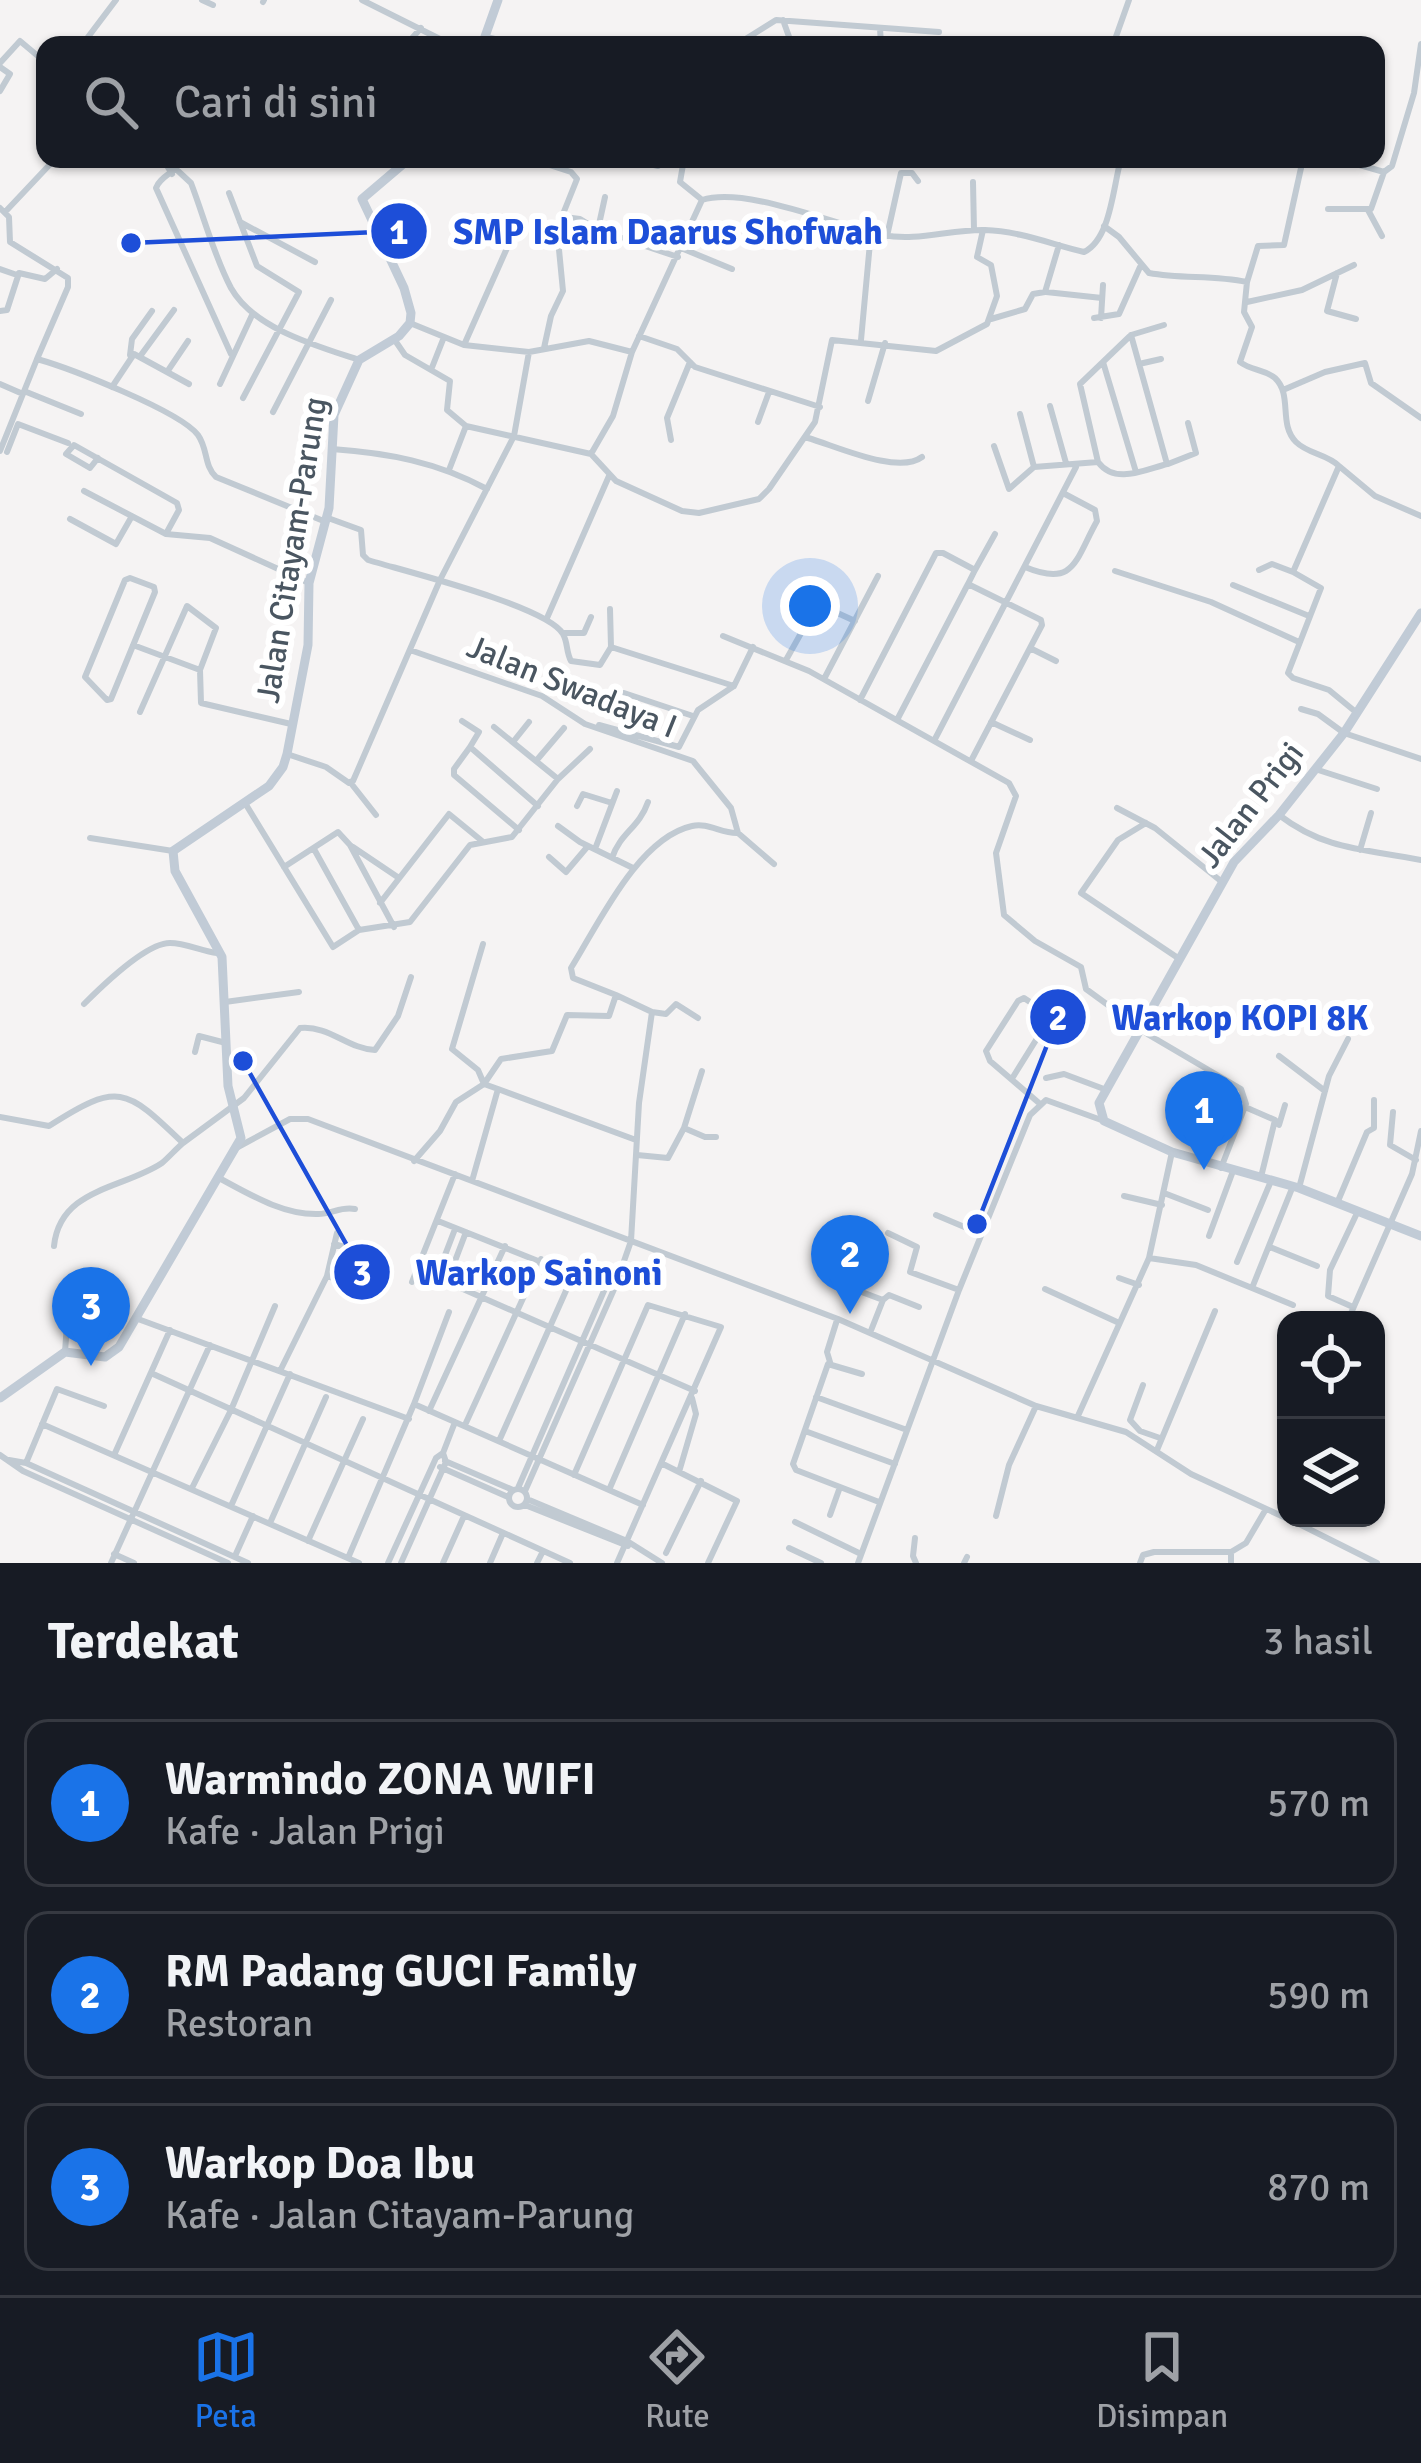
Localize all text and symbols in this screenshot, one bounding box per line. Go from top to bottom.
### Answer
search box [36,36,1385,168]
icon: search [78,69,144,135]
text: Cari di sini [174,75,378,130]
callout: SMP Islam Daarus Shofwah [369,195,907,267]
text: 1 [389,210,409,255]
text: SMP Islam Daarus Shofwah [453,210,883,255]
street label: Jalan Citayam-Parung [248,394,336,706]
your location [780,576,840,636]
street label: Jalan Swadaya I [461,626,683,748]
street label: Jalan Prigi [1189,734,1313,876]
callout: Warkop KOPI 8K [1028,981,1393,1053]
text: 2 [1048,996,1068,1041]
text: Warkop KOPI 8K [1112,996,1369,1041]
pin: 1 [1165,1071,1243,1170]
pin: 2 [811,1215,889,1314]
callout: Warkop Sainoni [332,1236,687,1308]
text: 3 [352,1251,372,1296]
text: Warkop Sainoni [416,1251,662,1296]
pin: 3 [52,1267,130,1366]
map controls [1277,1311,1385,1527]
button: locate [1277,1311,1385,1419]
button: layers [1277,1419,1385,1527]
text: Terdekat [48,1610,239,1673]
text: 3 hasil [1263,1617,1373,1665]
text: Warmindo ZONA WIFI [165,1752,596,1807]
text: 1 [79,1779,101,1827]
text: 570 m [1267,1779,1370,1827]
text: Kafe · Jalan Prigi [165,1807,445,1855]
text: RM Padang GUCI Family [165,1944,637,1999]
text: 2 [79,1971,101,2019]
text: 590 m [1267,1971,1370,2019]
text: Restoran [165,1999,313,2047]
text: Warkop Doa Ibu [165,2136,475,2191]
text: 3 [79,2163,101,2211]
text: 870 m [1267,2163,1370,2211]
text: Kafe · Jalan Citayam-Parung [165,2191,634,2239]
tab: Peta [193,2324,259,2437]
tab: Rute [644,2324,710,2437]
tab: Disimpan [1096,2324,1228,2437]

